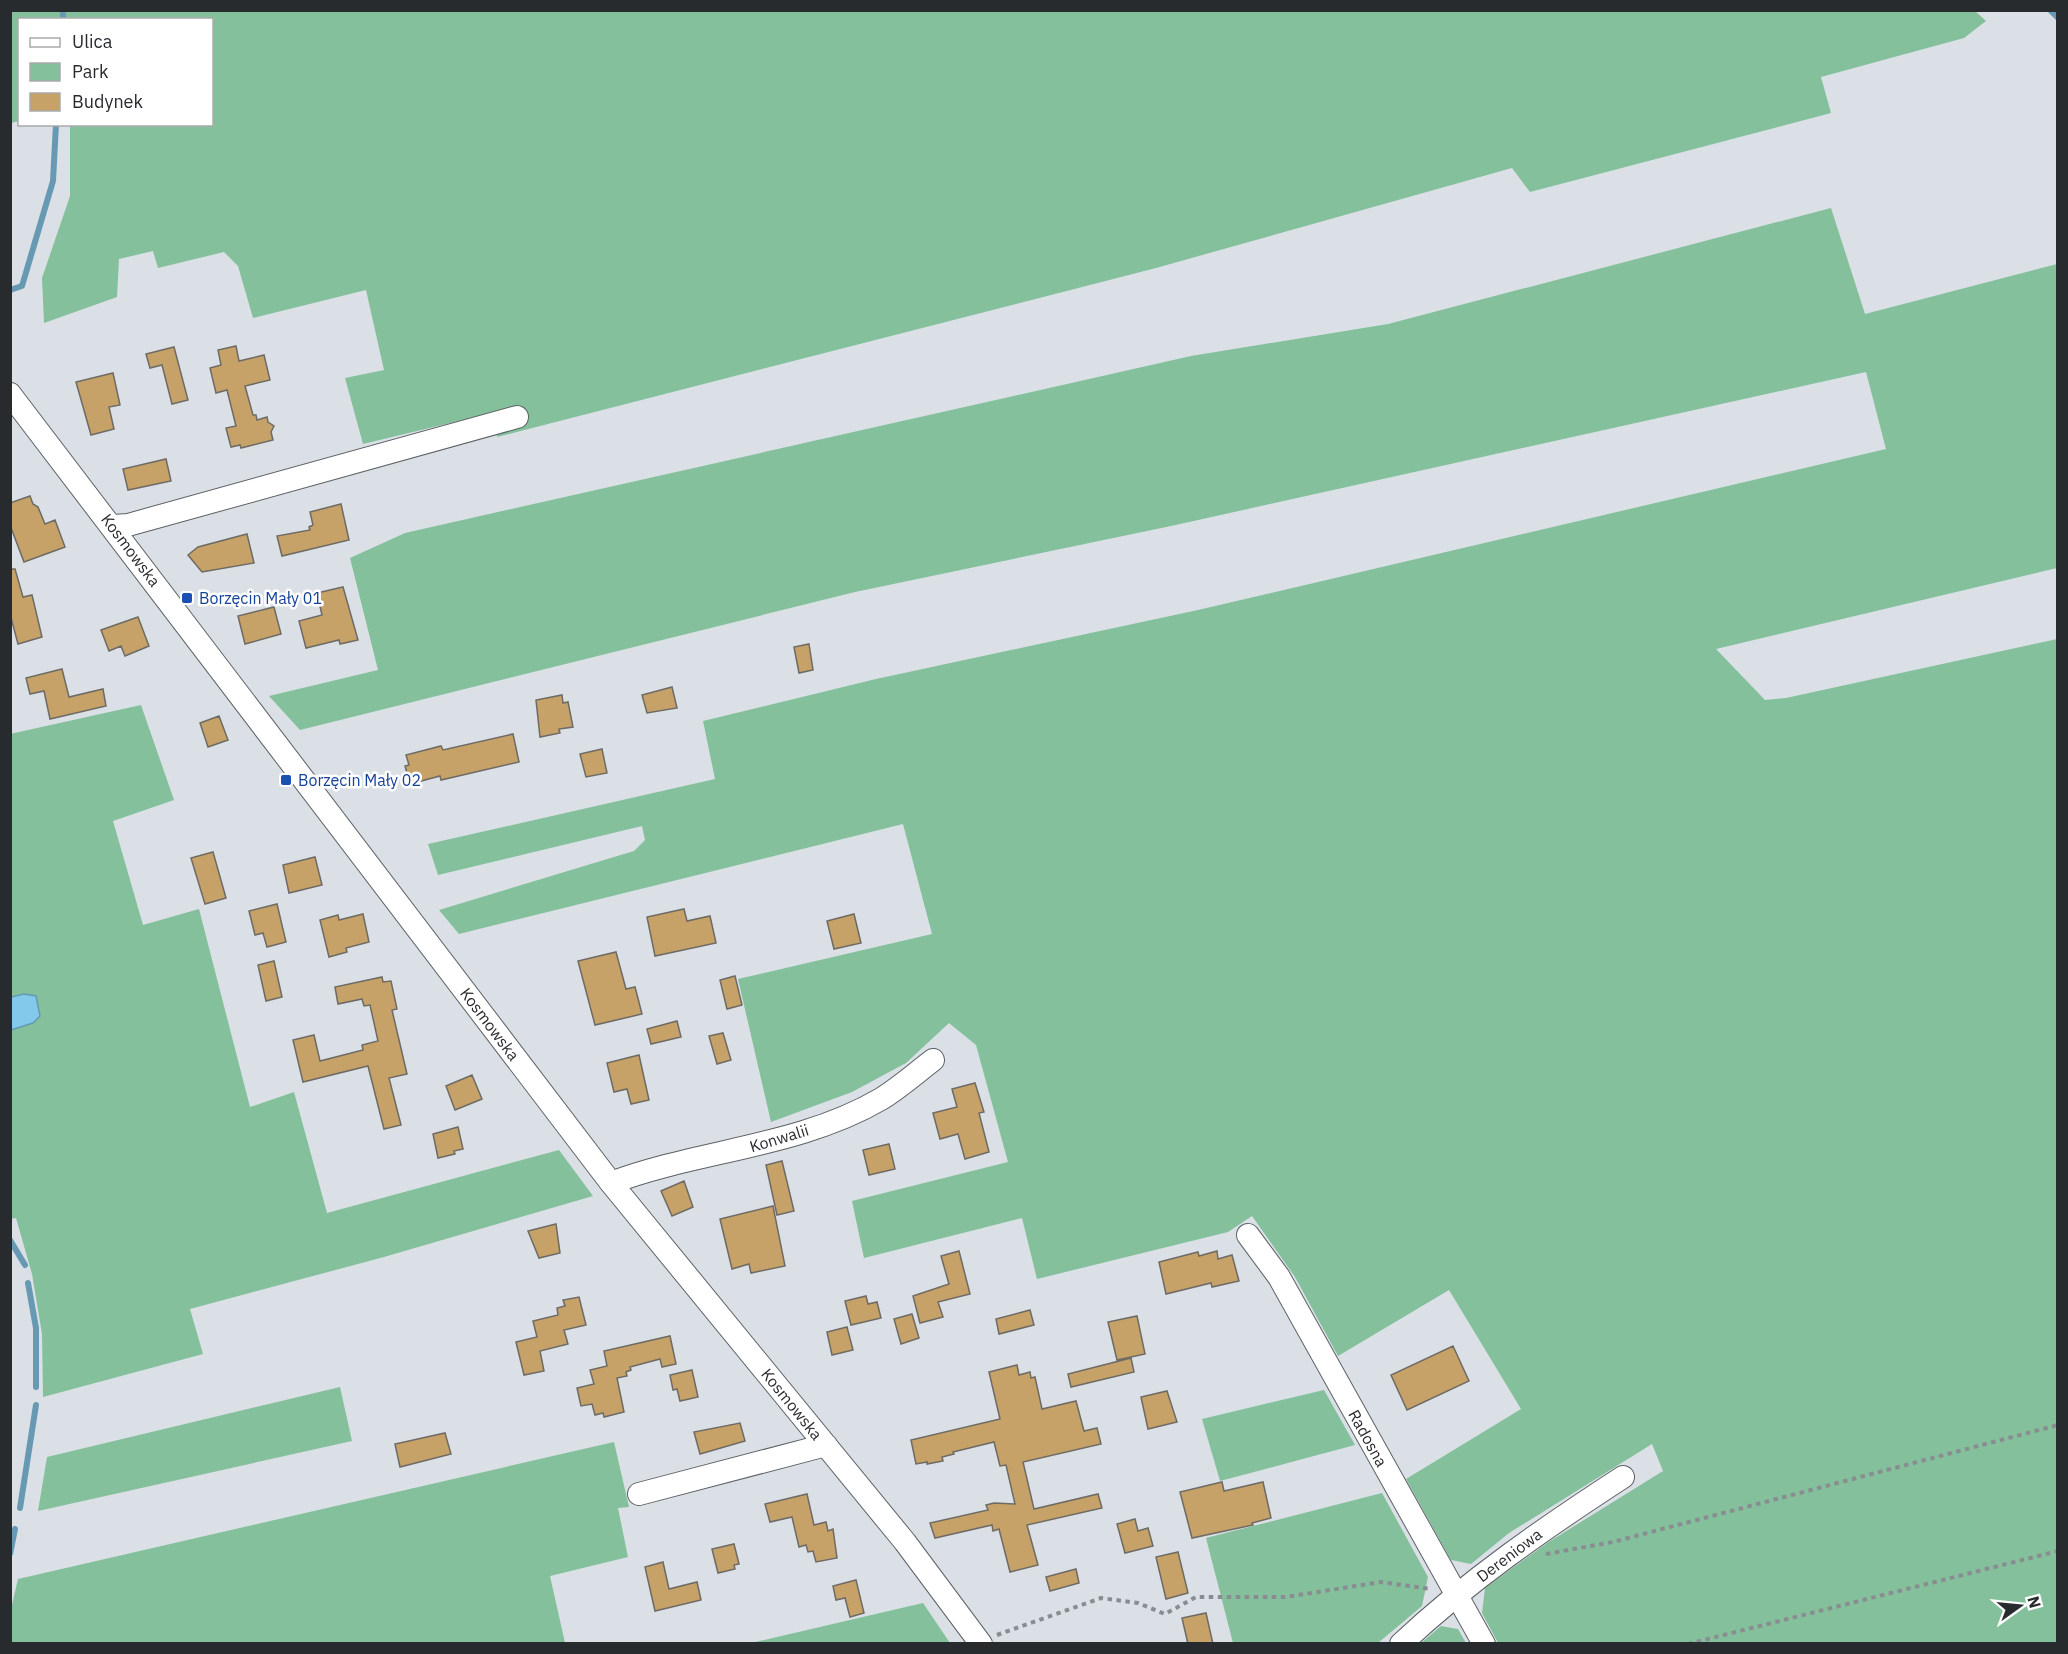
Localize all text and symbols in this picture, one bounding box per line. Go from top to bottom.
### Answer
legend [18,18,213,126]
text: Ulica [72,30,113,53]
text: Park [72,60,109,83]
text: Budynek [72,90,144,113]
street label: Kosmowska [97,510,165,591]
place label: Borzęcin Mały 01 [199,588,322,608]
marker: Borzęcin Mały 01 [180,591,194,605]
place label: Borzęcin Mały 02 [298,770,421,790]
marker: Borzęcin Mały 02 [279,773,293,787]
street label: Kosmowska [456,984,524,1065]
street label: Konwalii [747,1120,811,1156]
street label: Kosmowska [757,1364,827,1444]
street label: Radosna [1344,1406,1392,1470]
street label: Dereniowa [1472,1524,1546,1586]
north arrow [1990,1576,2050,1636]
text: N [2023,1594,2046,1610]

